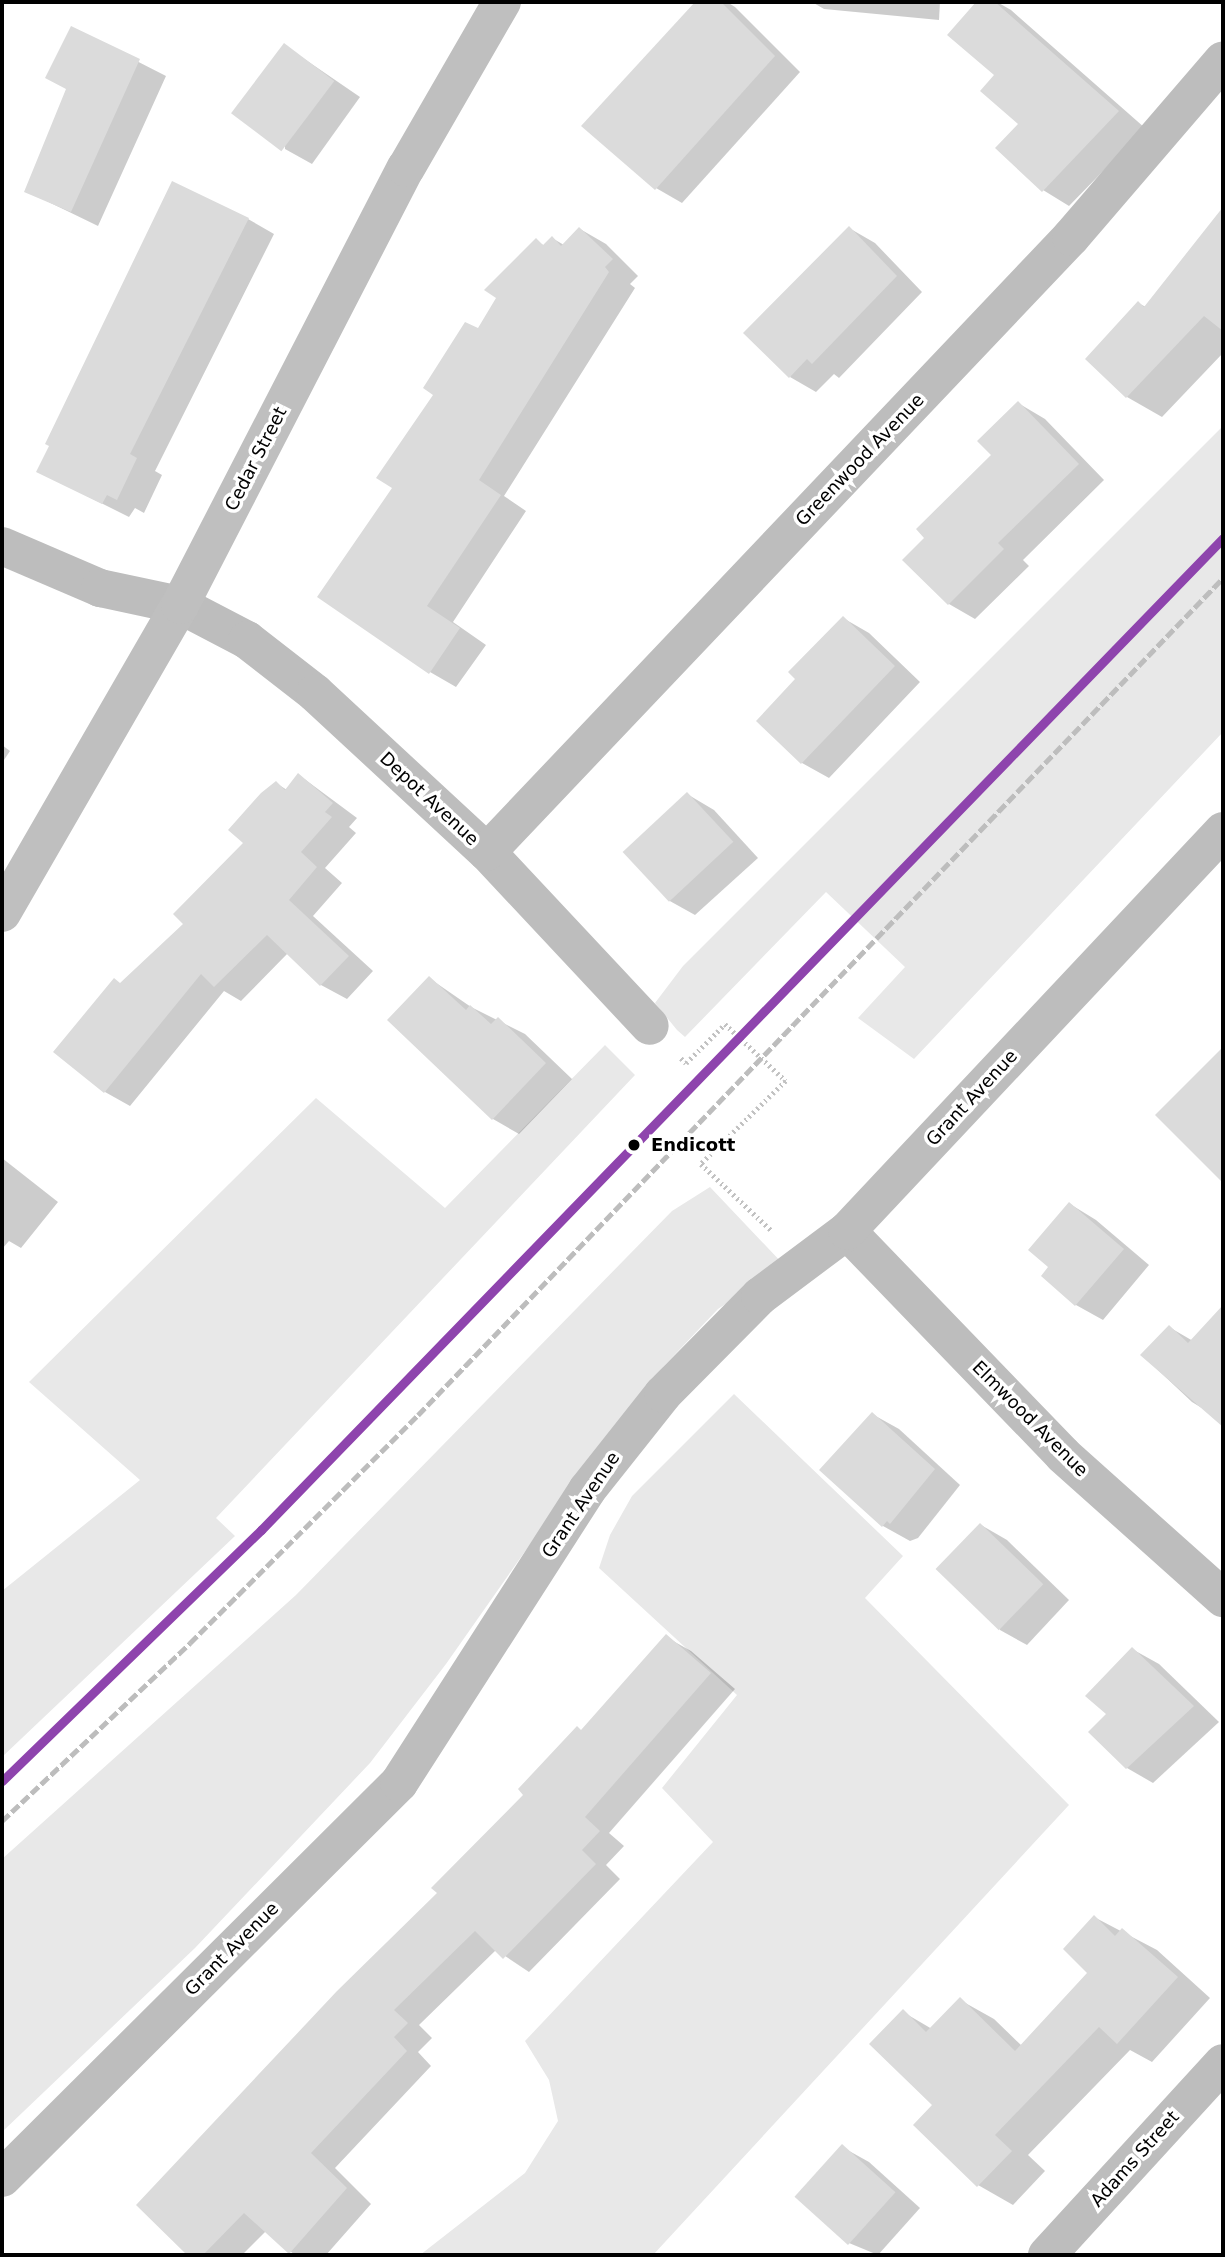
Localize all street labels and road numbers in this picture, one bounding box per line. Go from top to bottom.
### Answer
street label: Greenwood Avenue [791,389,929,531]
street label: Cedar Street [221,403,291,515]
street label: Depot Avenue [375,748,483,850]
street label: Grant Avenue [922,1045,1022,1151]
street label: Elmwood Avenue [968,1357,1092,1481]
street label: Grant Avenue [538,1448,624,1562]
street label: Grant Avenue [181,1898,283,2000]
street label: Adams Street [1086,2107,1184,2211]

